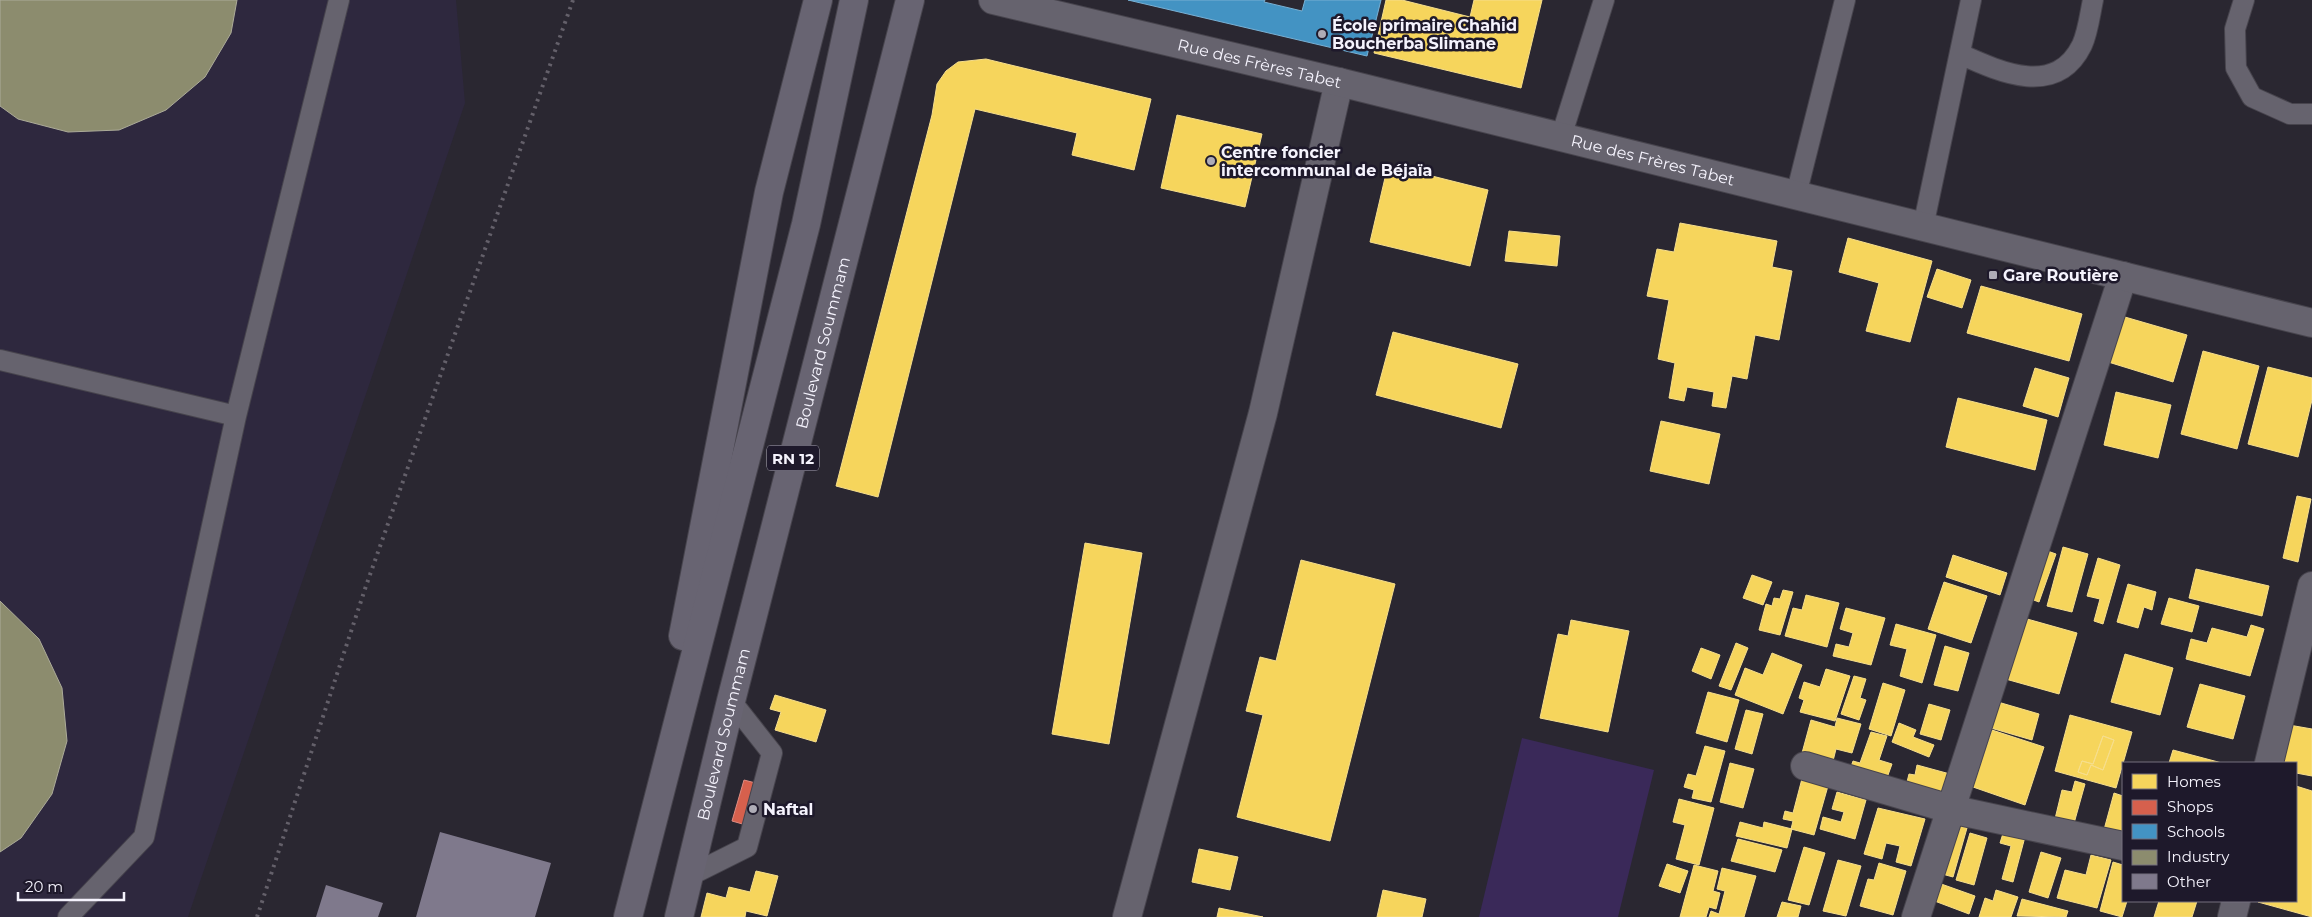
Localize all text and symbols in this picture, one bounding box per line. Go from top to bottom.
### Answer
place label: École primaire Chahid Boucherba Slimane [1332,16,1517,53]
marker: École primaire Chahid Boucherba Slimane [1316,28,1328,40]
street label: Rue des Frères Tabet [1176,35,1344,92]
street label: Rue des Frères Tabet [1569,130,1737,189]
place label: Centre foncier intercommunal de Béjaïa [1221,143,1432,180]
marker: Centre foncier intercommunal de Béjaïa [1205,155,1217,167]
street label: Boulevard Soummam [791,255,854,431]
place label: Gare Routière [2003,266,2119,285]
marker: Gare Routière [1987,269,1999,281]
road number: RN 12 [767,446,819,470]
street label: Boulevard Soummam [693,646,754,822]
legend [2122,762,2297,902]
text: Homes [2167,772,2221,791]
text: Shops [2167,797,2213,816]
place label: Naftal [763,800,813,819]
marker: Naftal [747,803,759,815]
text: Schools [2167,822,2225,841]
text: Industry [2167,847,2230,866]
scale bar [18,870,124,902]
text: Other [2167,872,2211,891]
text: 20 m [25,877,63,896]

